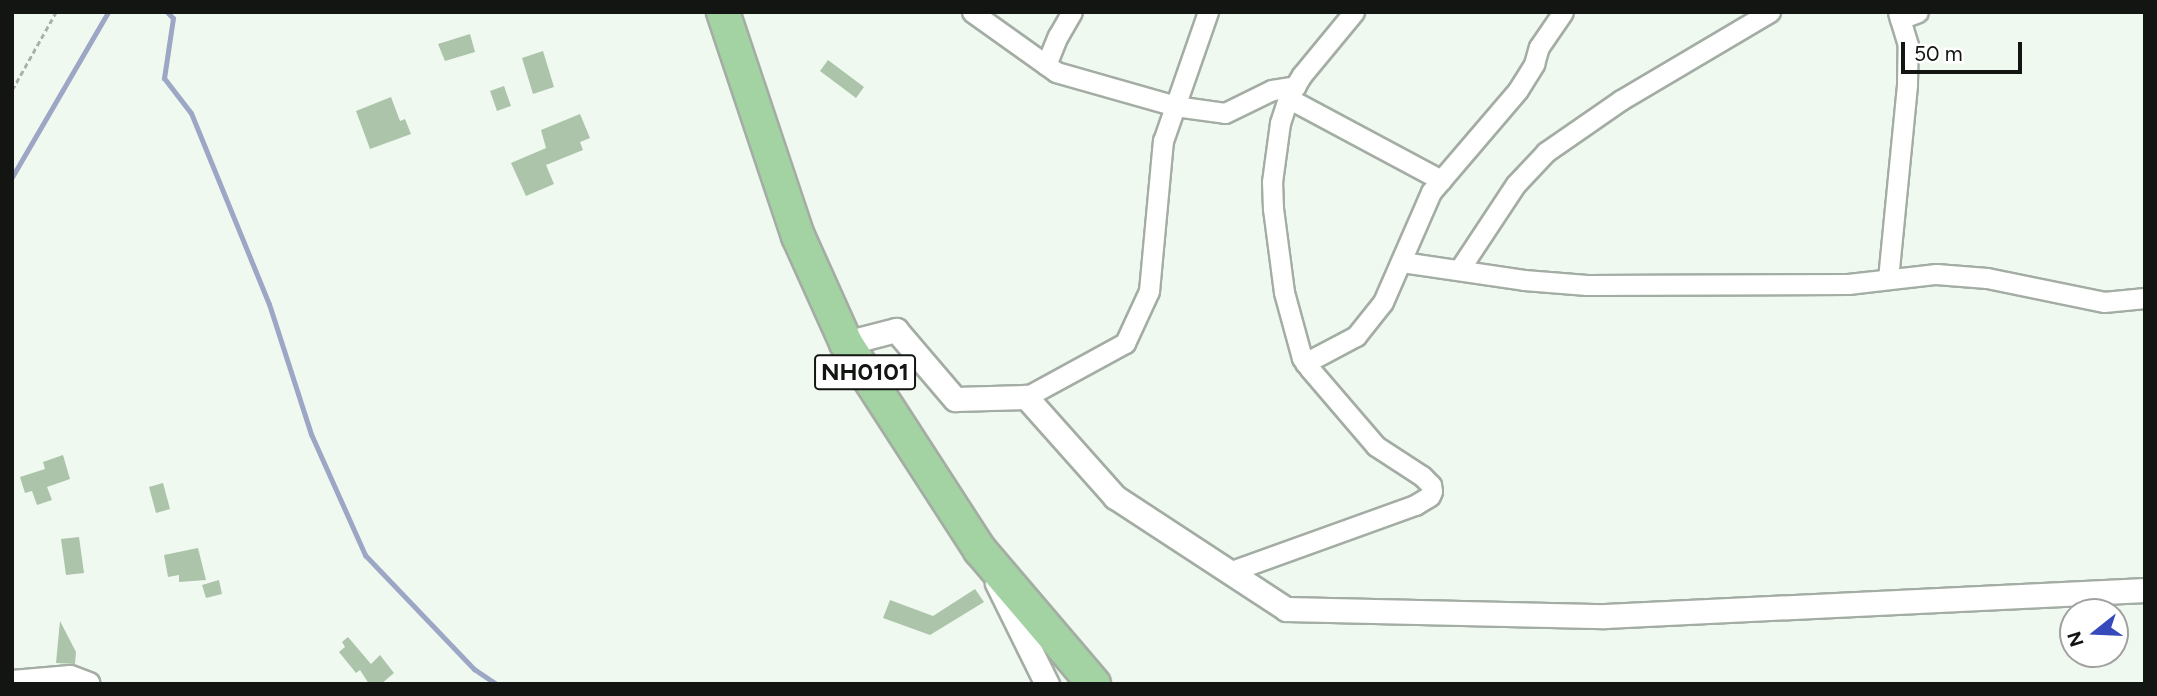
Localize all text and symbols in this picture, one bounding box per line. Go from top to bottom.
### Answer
scale bar [1905,28,2026,72]
text: 50 m [1914,41,1963,66]
road number: NH0101 [812,352,917,393]
north arrow [2059,598,2129,668]
text: N [2062,628,2089,650]

